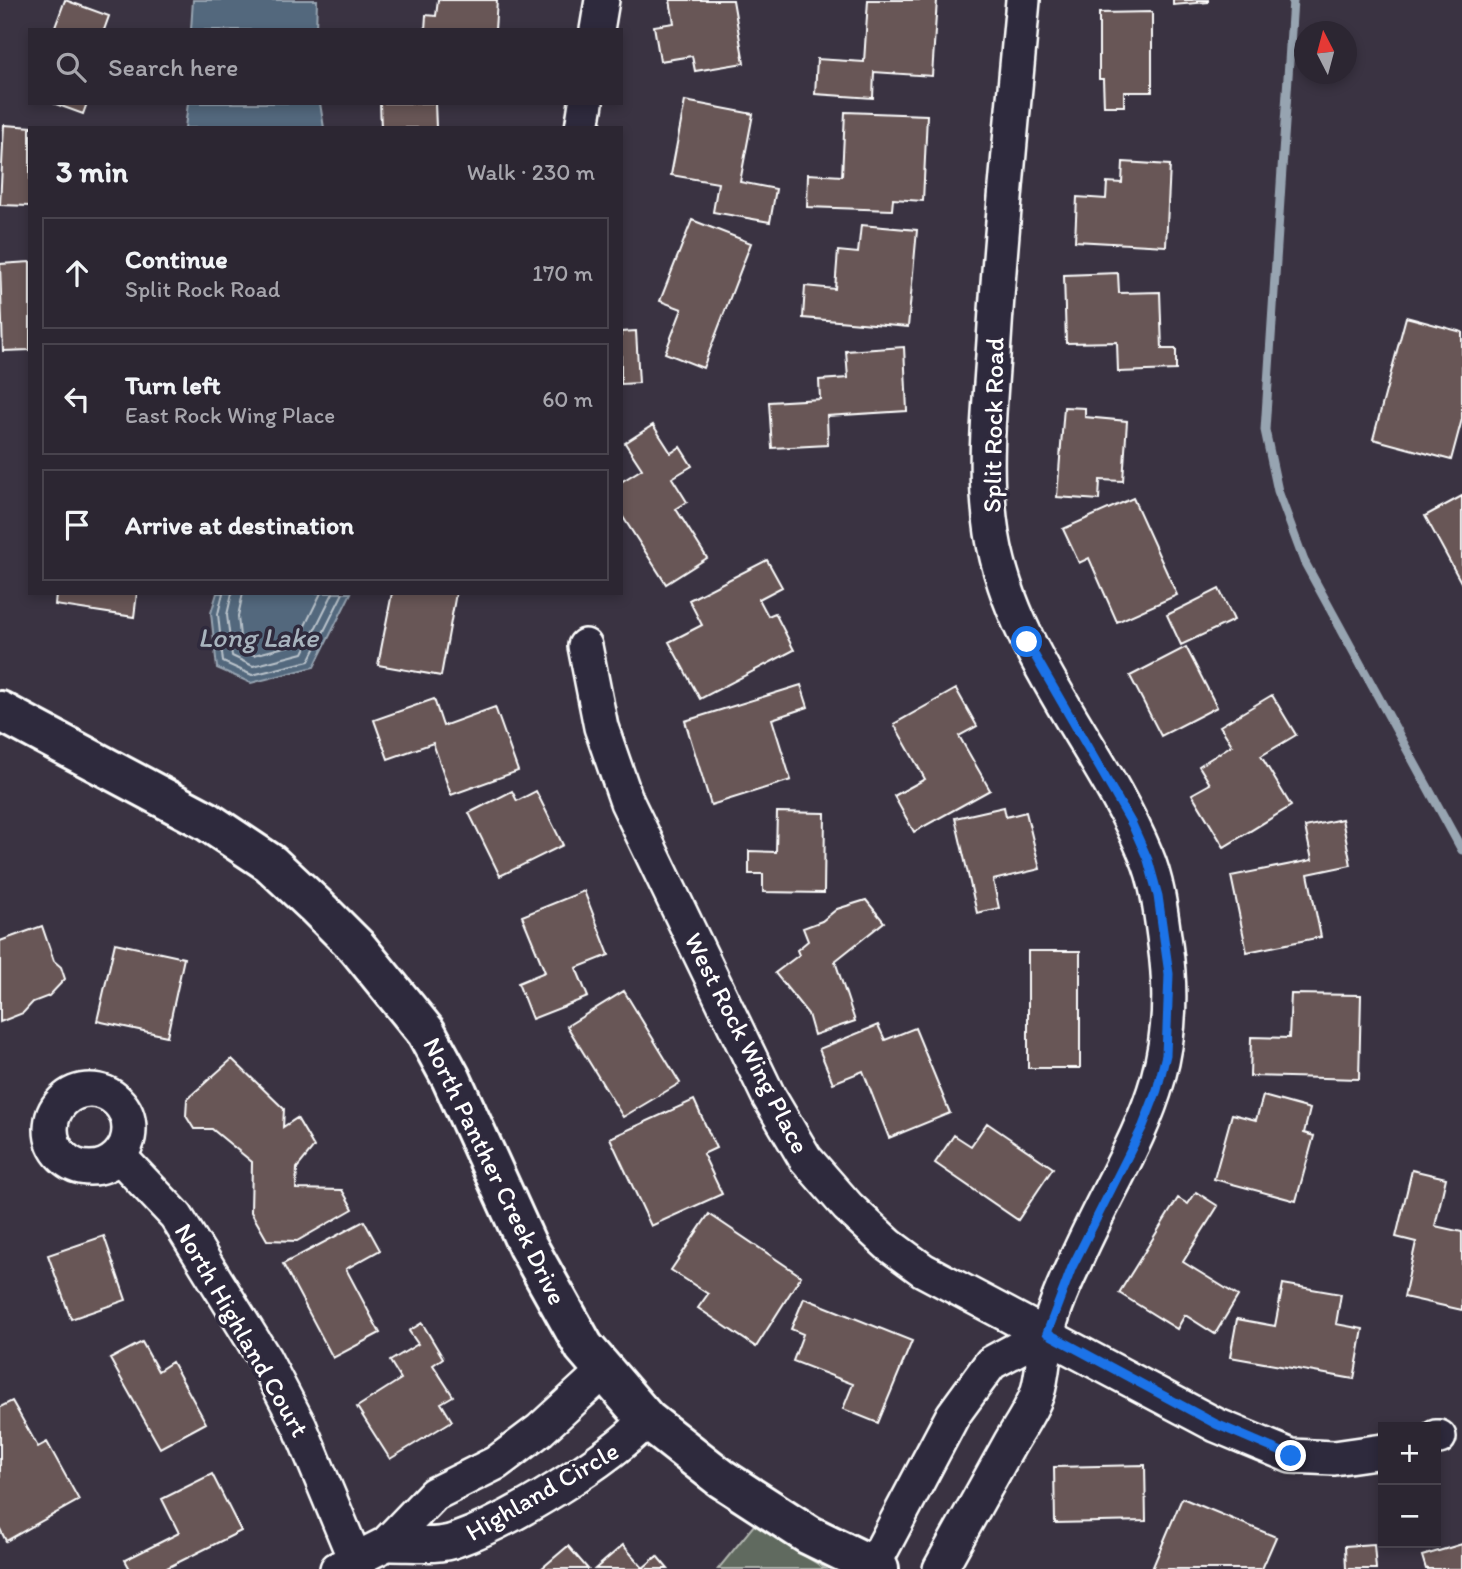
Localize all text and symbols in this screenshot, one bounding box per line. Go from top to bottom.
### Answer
north arrow [1294,21,1357,84]
search box [28,28,623,105]
icon: search [52,48,90,86]
text: Search here [108,51,238,83]
text: 3 min [56,153,128,190]
text: Walk · 230 m [467,158,595,186]
text: Continue [125,243,228,275]
icon: ahead [58,254,96,292]
text: 170 m [532,259,593,287]
text: Split Rock Road [125,275,280,303]
street label: Split Rock Road [975,337,1011,513]
text: Turn left [125,369,221,401]
icon: left [58,380,96,418]
text: 60 m [542,385,593,413]
text: East Rock Wing Place [125,401,335,429]
icon: arrive [58,506,96,544]
text: Arrive at destination [125,509,354,541]
water label: Long Lake [198,620,320,654]
route start [1011,626,1042,657]
street label: West Rock Wing Place [677,927,817,1159]
street label: North Panther Creek Drive [416,1032,574,1310]
street label: North Highland Court [168,1217,316,1443]
map controls [1378,1422,1441,1548]
button: + [1378,1422,1441,1485]
street label: Highland Circle [460,1434,624,1548]
route end [1275,1440,1306,1471]
button: − [1378,1485,1441,1548]

